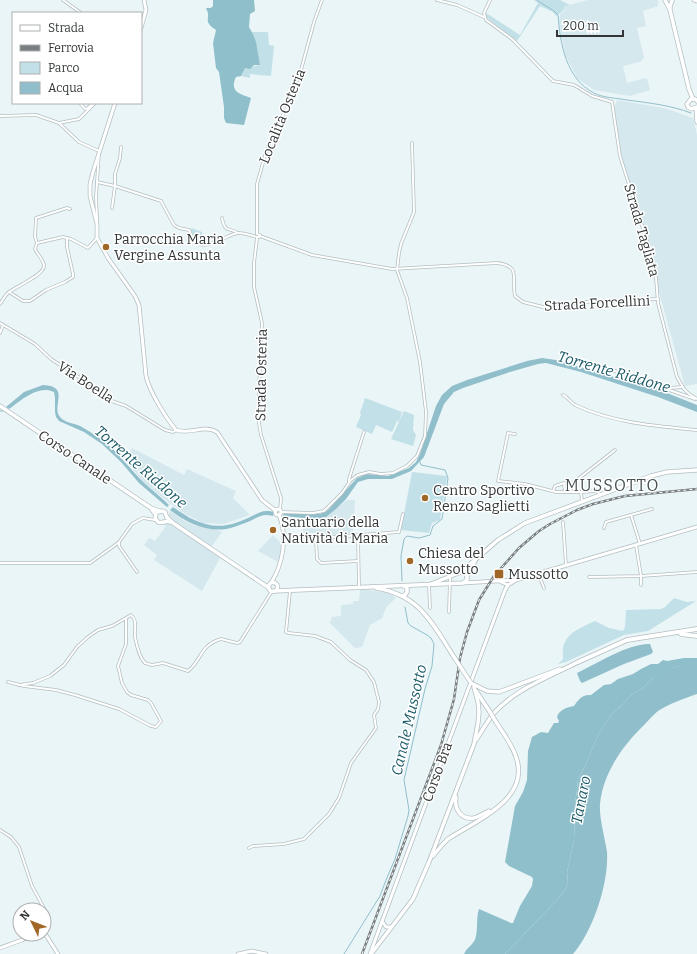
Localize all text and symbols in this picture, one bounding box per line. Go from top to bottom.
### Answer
legend [12,12,142,104]
scale bar [557,12,623,38]
text: 200 m [563,19,599,33]
text: Strada [48,21,85,35]
text: Ferrovia [48,41,94,55]
text: Parco [48,61,79,75]
street label: Località Osteria [256,66,309,166]
text: Acqua [48,81,84,95]
street label: Strada Tagliata [620,182,663,279]
place label: Parrocchia Maria Vergine Assunta [114,231,224,264]
marker: Parrocchia Maria Vergine Assunta [101,242,111,252]
street label: Strada Forcellini [544,292,651,315]
street label: Strada Osteria [252,328,271,421]
water label: Torrente Riddone [556,347,673,397]
street label: Via Boella [54,358,117,407]
water label: Torrente Riddone [91,422,191,512]
street label: Corso Canale [35,427,115,488]
district label: MUSSOTTO [565,476,659,495]
place label: Centro Sportivo Renzo Saglietti [433,482,535,515]
marker: Centro Sportivo Renzo Saglietti [420,493,430,503]
place label: Santuario della Natività di Maria [281,514,389,547]
marker: Santuario della Natività di Maria [268,525,278,535]
place label: Chiesa del Mussotto [418,545,484,578]
marker: Chiesa del Mussotto [405,556,415,566]
place label: Mussotto [508,566,569,583]
marker: Mussotto [493,568,505,580]
water label: Canale Mussotto [387,663,431,777]
street label: Corso Bra [419,740,456,804]
water label: Tanaro [568,774,594,826]
north arrow [12,902,52,942]
text: N [17,908,33,923]

